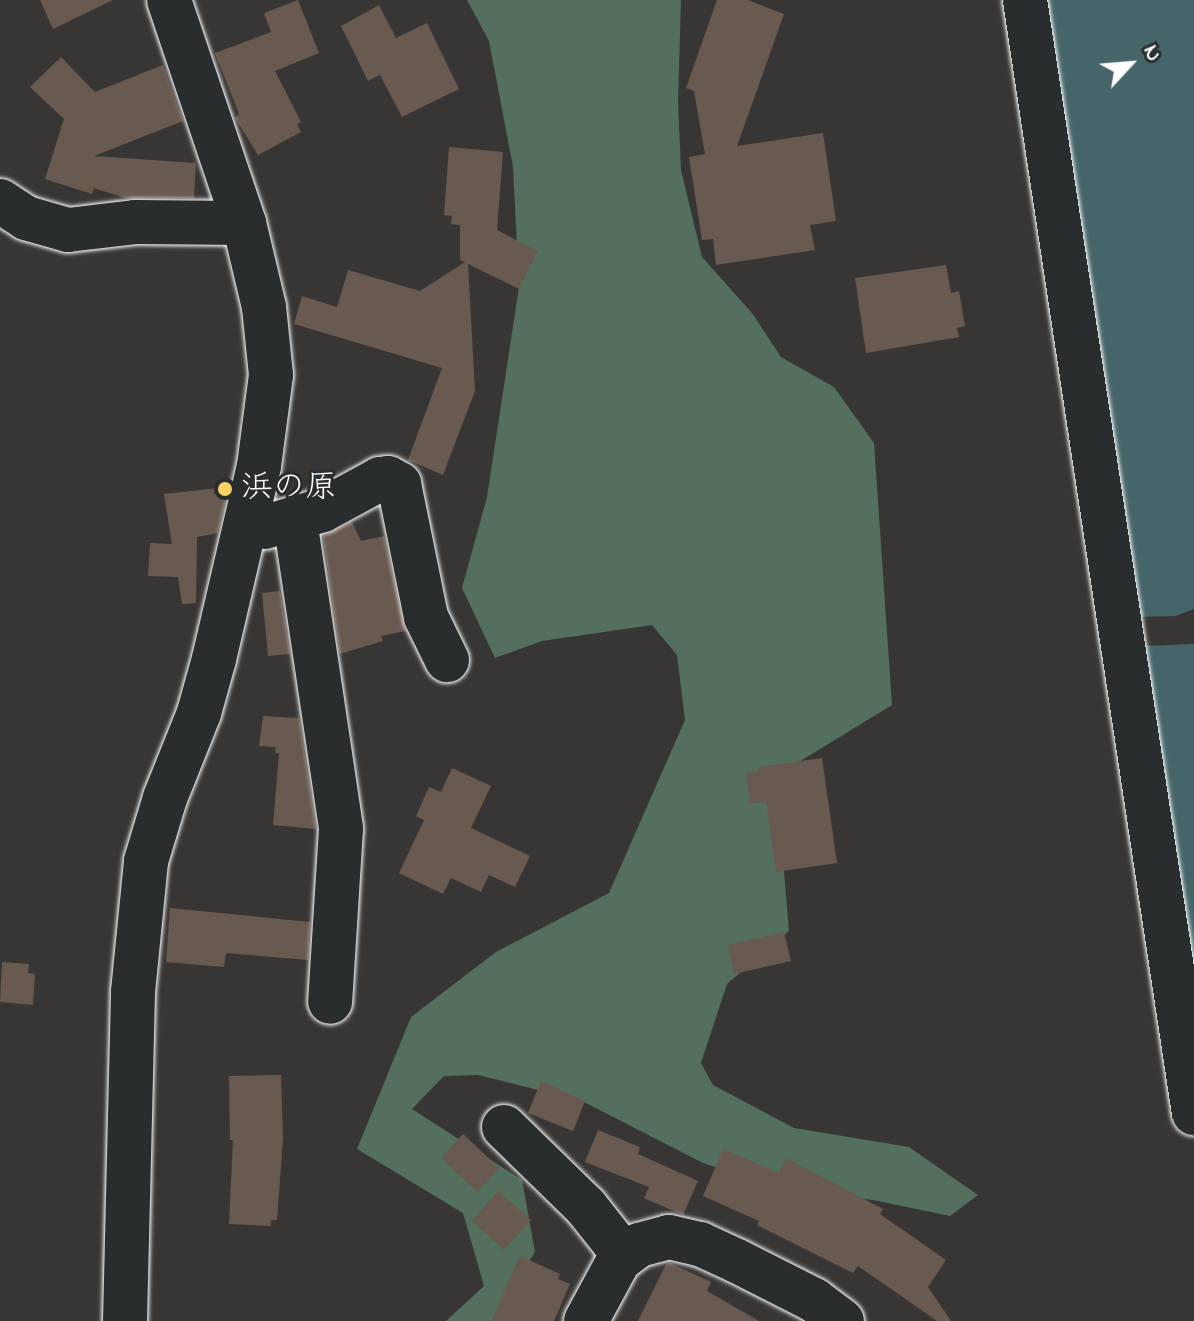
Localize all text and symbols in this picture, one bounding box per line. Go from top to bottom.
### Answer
north arrow [1090,24,1170,104]
text: N [1134,40,1169,67]
place label: 浜の原 [241,470,337,508]
marker: 浜の原 [216,480,234,498]

